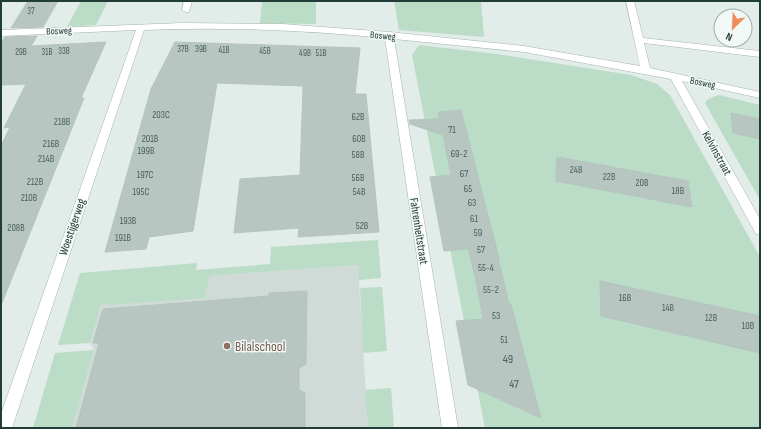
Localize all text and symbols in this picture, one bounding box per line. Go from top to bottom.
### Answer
house number: 37 [27,6,35,17]
north arrow [713,8,753,48]
street label: Bosweg [46,25,72,37]
street label: Bosweg [370,29,396,43]
text: N [724,29,734,44]
house number: 37B [177,44,189,55]
house number: 39B [195,44,207,55]
house number: 41B [218,45,230,56]
house number: 33B [58,46,70,57]
house number: 45B [259,46,271,57]
house number: 29B [15,47,27,58]
house number: 31B [42,47,53,58]
house number: 49B [299,48,311,59]
house number: 51B [316,48,326,59]
street label: Bosweg [689,74,717,92]
house number: 203C [152,109,170,121]
house number: 62B [351,111,365,123]
house number: 218B [54,116,71,128]
house number: 71 [448,124,456,136]
street label: Kelvinstraat [698,128,735,178]
house number: 201B [142,133,159,145]
house number: 60B [352,133,366,145]
house number: 216B [43,138,60,150]
house number: 199B [138,145,155,157]
house number: 69-2 [451,148,467,160]
house number: 58B [352,149,365,161]
house number: 214B [38,153,55,165]
house number: 24B [570,164,583,176]
house number: 67 [460,168,468,180]
house number: 197C [137,169,154,181]
house number: 22B [603,171,616,183]
house number: 56B [352,172,365,184]
house number: 212B [27,176,44,188]
house number: 20B [635,177,649,189]
house number: 65 [464,183,472,195]
house number: 18B [672,185,685,197]
house number: 195C [133,186,150,198]
house number: 54B [353,186,366,198]
house number: 210B [21,192,38,204]
street label: Woestijgerweg [56,197,89,258]
street label: Fahrenheitstraat [406,197,431,266]
house number: 63 [468,197,476,209]
house number: 61 [470,213,478,225]
house number: 193B [120,215,137,227]
house number: 52B [356,220,369,232]
house number: 208B [7,222,25,234]
house number: 59 [474,227,482,239]
house number: 191B [115,232,132,244]
house number: 57 [477,244,485,256]
house number: 55-4 [478,262,494,274]
house number: 55-2 [483,284,499,296]
house number: 16B [619,292,632,304]
house number: 14B [662,302,675,314]
house number: 53 [492,310,500,322]
house number: 12B [705,312,718,324]
house number: 10B [742,320,755,332]
house number: 51 [500,334,508,346]
place label: Bilalschool [235,338,285,355]
marker: Bilalschool [222,341,232,351]
house number: 49 [503,352,513,367]
house number: 47 [509,377,519,392]

